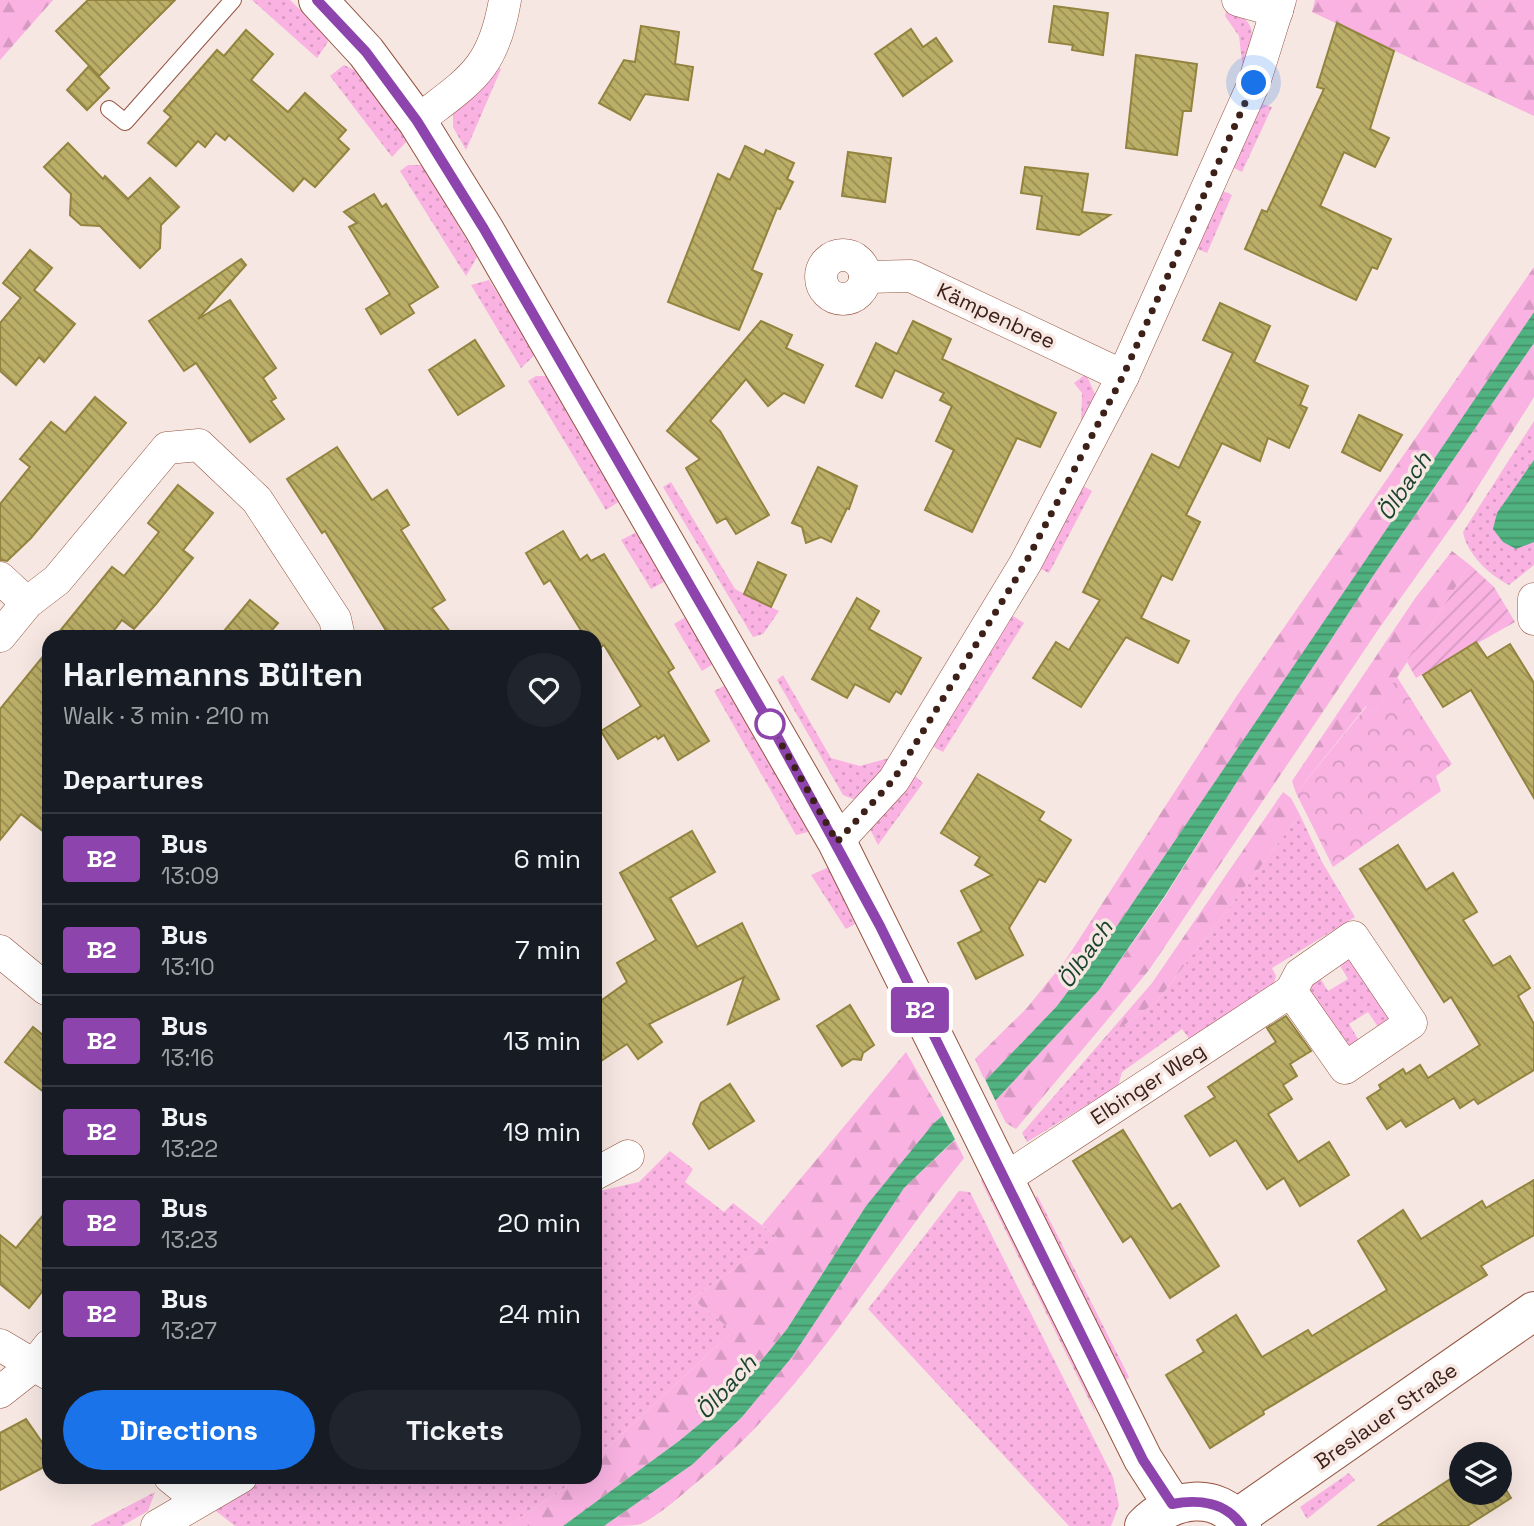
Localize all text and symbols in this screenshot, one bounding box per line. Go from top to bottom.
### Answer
your location [1236,65,1271,100]
street label: Kämpenbree [933,276,1060,355]
water label: Ölbach [1370,445,1438,526]
button: heart [507,653,581,727]
text: Harlemanns Bülten [63,654,363,696]
text: Walk · 3 min · 210 m [63,701,270,731]
unlabelled marker [755,709,785,739]
text: Departures [63,763,204,797]
text: Bus [161,827,208,861]
text: 6 min [514,842,581,876]
text: B2 [86,843,117,874]
text: 13:09 [161,861,219,891]
water label: Ölbach [1051,913,1120,994]
text: Bus [161,918,208,952]
text: 7 min [515,933,581,967]
text: B2 [86,934,117,965]
text: 13:10 [161,952,215,982]
line badge: B2 [888,987,951,1033]
text: B2 [905,994,935,1025]
text: Bus [161,1009,208,1043]
text: 13 min [503,1024,581,1058]
text: B2 [86,1025,117,1056]
street label: Elbinger Weg [1085,1036,1210,1131]
text: 13:16 [161,1043,214,1073]
text: Bus [161,1100,208,1134]
text: 19 min [503,1115,581,1149]
text: B2 [86,1116,117,1147]
text: 13:22 [161,1134,218,1164]
text: Bus [161,1191,208,1225]
text: 20 min [497,1206,581,1240]
text: B2 [86,1207,117,1238]
text: 13:23 [161,1225,218,1255]
text: Bus [161,1282,208,1316]
text: 24 min [498,1297,581,1331]
text: B2 [86,1298,117,1329]
text: 13:27 [161,1316,217,1346]
water label: Ölbach [689,1348,763,1426]
street label: Breslauer Straße [1309,1356,1462,1475]
button: Directions [63,1390,315,1470]
button: Tickets [329,1390,581,1470]
map controls [1449,1442,1512,1505]
button: layers [1449,1442,1512,1505]

